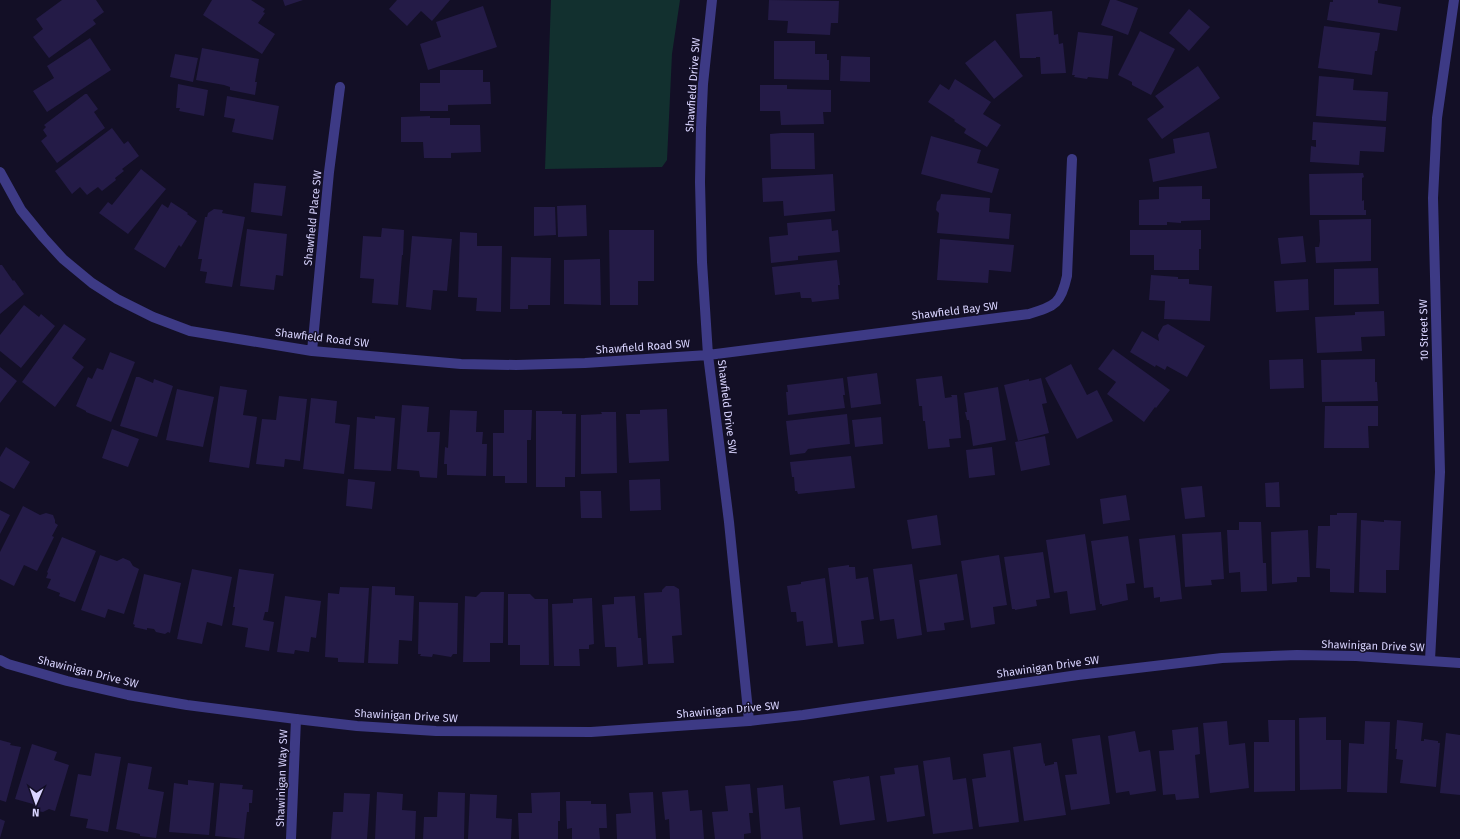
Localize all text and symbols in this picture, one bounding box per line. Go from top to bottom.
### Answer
street label: Shawfield Drive SW [683,37,703,133]
street label: Shawfield Place SW [302,170,324,266]
street label: Shawfield Bay SW [911,299,999,323]
street label: 10 Street SW [1417,299,1431,361]
street label: Shawfield Road SW [274,326,370,350]
street label: Shawfield Road SW [595,337,691,357]
street label: Shawfield Drive SW [715,359,739,455]
street label: Shawinigan Drive SW [1321,638,1425,654]
street label: Shawinigan Drive SW [36,653,140,691]
street label: Shawinigan Drive SW [996,653,1100,681]
street label: Shawinigan Drive SW [676,699,780,721]
street label: Shawinigan Drive SW [354,707,458,725]
street label: Shawinigan Way SW [274,729,290,827]
north arrow [16,783,56,823]
text: N [32,806,40,819]

